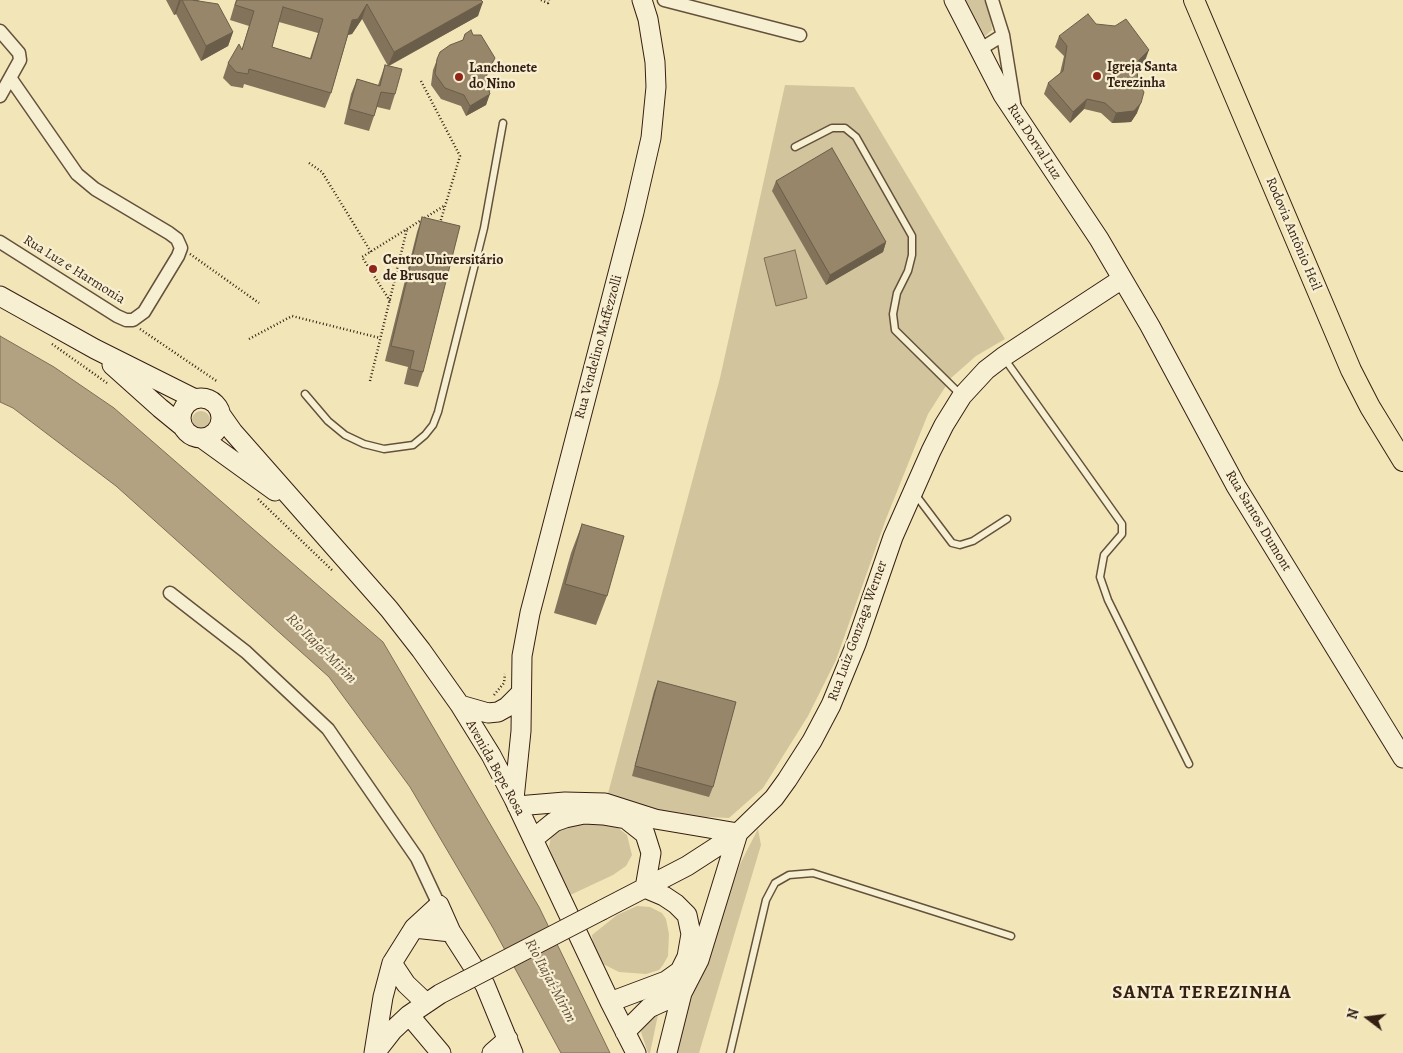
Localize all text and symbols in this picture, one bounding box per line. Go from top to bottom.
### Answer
place label: Igreja Santa Terezinha [1107,60,1178,92]
place label: Lanchonete do Nino [469,61,537,94]
marker: Igreja Santa Terezinha [1091,70,1103,82]
marker: Lanchonete do Nino [453,71,465,83]
street label: Rua Dorval Luz [1003,101,1065,183]
street label: Rodovia Antônio Heil [1262,175,1324,293]
street label: Rua Luz e Harmonia [20,232,128,308]
place label: Centro Universitário de Brusque [383,253,503,286]
marker: Centro Universitário de Brusque [367,263,379,275]
street label: Rua Vendelino Maffezzolli [572,273,626,421]
street label: Rua Santos Dumont [1221,468,1295,574]
street label: Rua Luiz Gonzaga Werner [825,558,891,704]
water label: Rio Itajaí-Mirim [282,610,360,688]
street label: Avenida Bepe Rosa [462,717,528,819]
water label: Rio Itajaí-Mirim [520,936,580,1026]
district label: SANTA TEREZINHA [1110,982,1294,1004]
north arrow [1343,993,1393,1043]
text: N [1343,1007,1364,1021]

